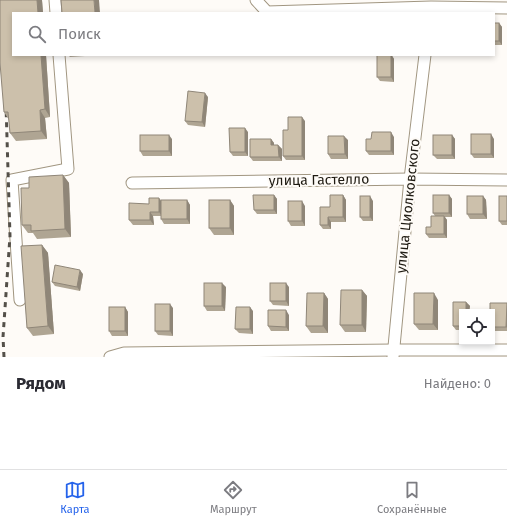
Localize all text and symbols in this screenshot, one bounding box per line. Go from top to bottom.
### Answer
search box [12,12,495,56]
icon: search [26,23,48,45]
text: Поиск [58,25,101,43]
street label: улица Циолковского [392,138,424,274]
street label: улица Гастелло [269,171,369,189]
map controls [459,309,495,345]
button: locate [459,309,495,345]
text: Рядом [16,373,66,394]
text: Найдено: 0 [424,376,491,391]
tab: Карта [60,479,89,516]
tab: Маршрут [210,479,257,516]
tab: Сохранённые [377,479,447,516]

